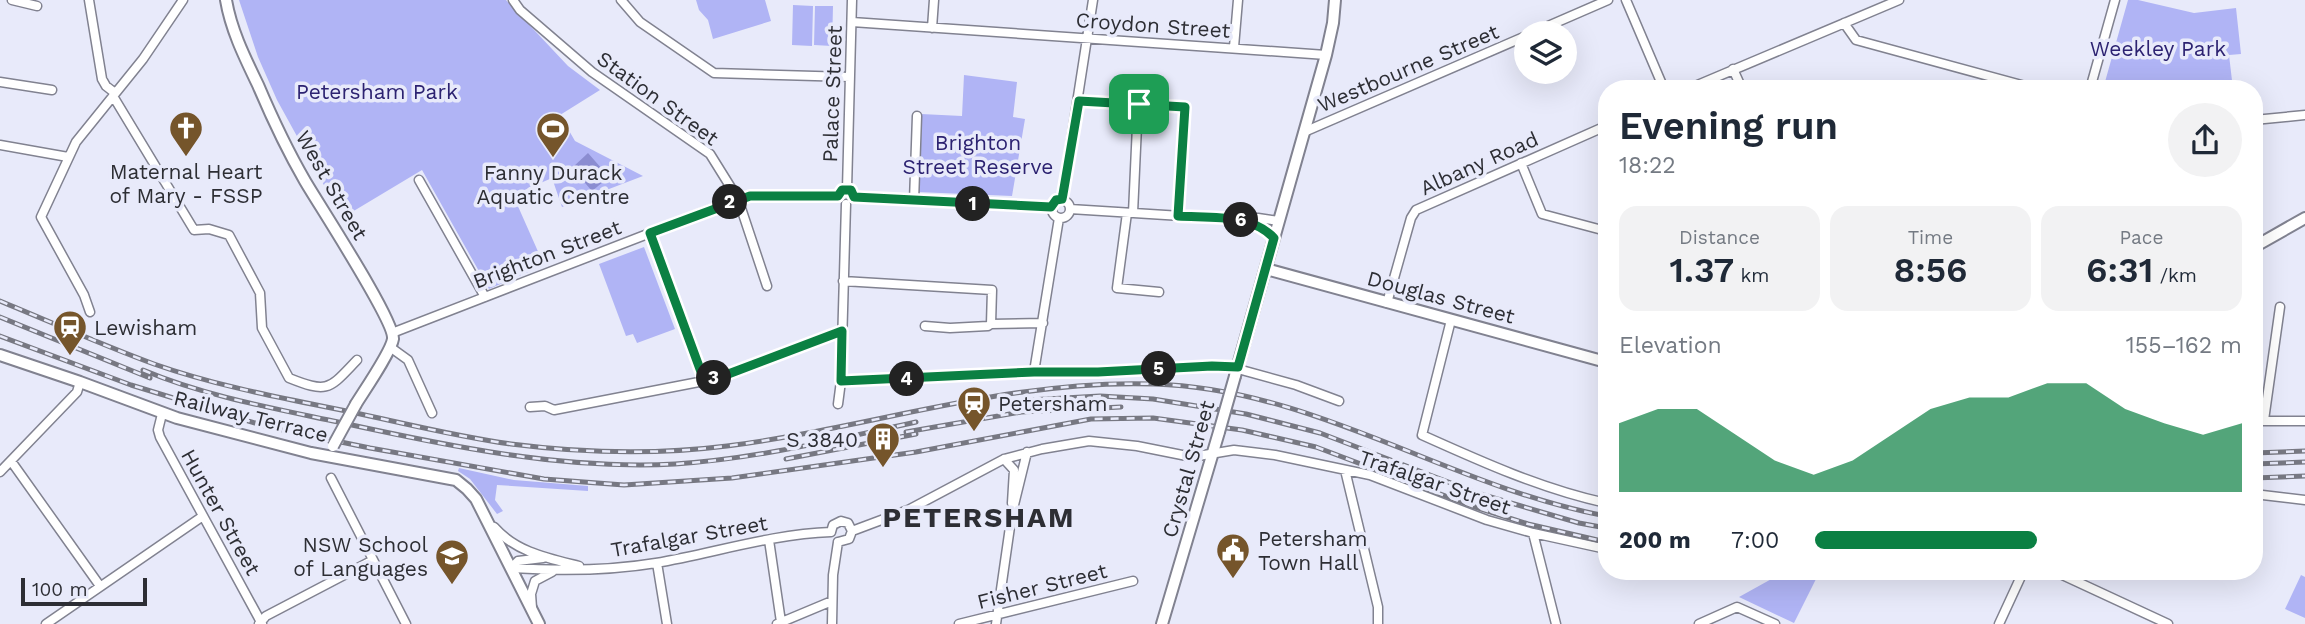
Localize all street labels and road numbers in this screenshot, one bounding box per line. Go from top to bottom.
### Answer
street label: Croydon Street [1075,7,1231,43]
street label: Westbourne Street [1314,18,1502,117]
street label: Palace Street [817,25,847,163]
street label: Station Street [592,46,724,151]
street label: West Street [291,126,373,244]
street label: Albany Road [1416,126,1542,200]
street label: Brighton Street [469,214,625,294]
street label: Douglas Street [1365,265,1518,329]
street label: Railway Terrace [171,385,331,447]
street label: Crystal Street [1157,397,1220,540]
street label: Trafalgar Street [1356,444,1514,520]
street label: Hunter Street [176,445,266,580]
street label: Trafalgar Street [609,510,770,562]
street label: Fisher Street [974,558,1110,614]

